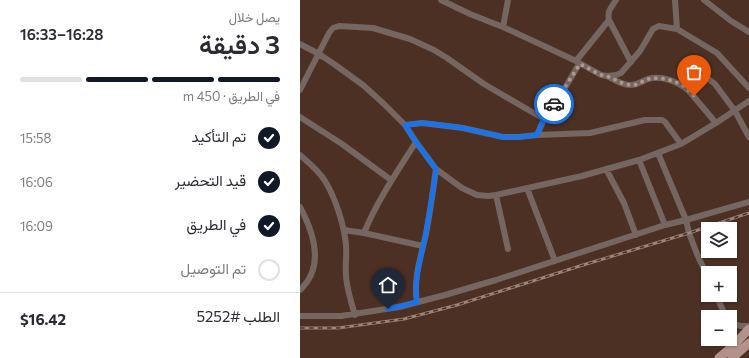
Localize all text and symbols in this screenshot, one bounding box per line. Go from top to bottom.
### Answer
text: يصل خلال [229,9,280,25]
text: 16:28–16:33 [20,25,103,43]
text: 3 دقيقة [199,28,280,59]
pin [677,55,711,96]
icon: bag [683,61,705,83]
courier [534,84,574,124]
text: في الطريق · 450 m [183,88,280,104]
icon: car [543,93,565,115]
text: تم التأكيد [191,127,246,145]
icon: check [258,127,280,149]
text: 15:58 [20,130,51,146]
text: قيد التحضير [175,171,246,189]
icon: check [258,171,280,193]
text: 16:06 [20,174,53,190]
text: في الطريق [187,215,246,233]
icon: check [258,215,280,237]
text: 16:09 [20,218,53,234]
map controls [701,222,737,346]
button: layers [701,222,737,258]
text: تم التوصيل [181,259,246,277]
button: + [701,266,737,302]
pin [371,268,405,309]
icon: home [377,274,399,296]
text: الطلب #5252 [196,307,280,325]
text: $16.42 [20,310,66,328]
button: − [701,310,737,346]

